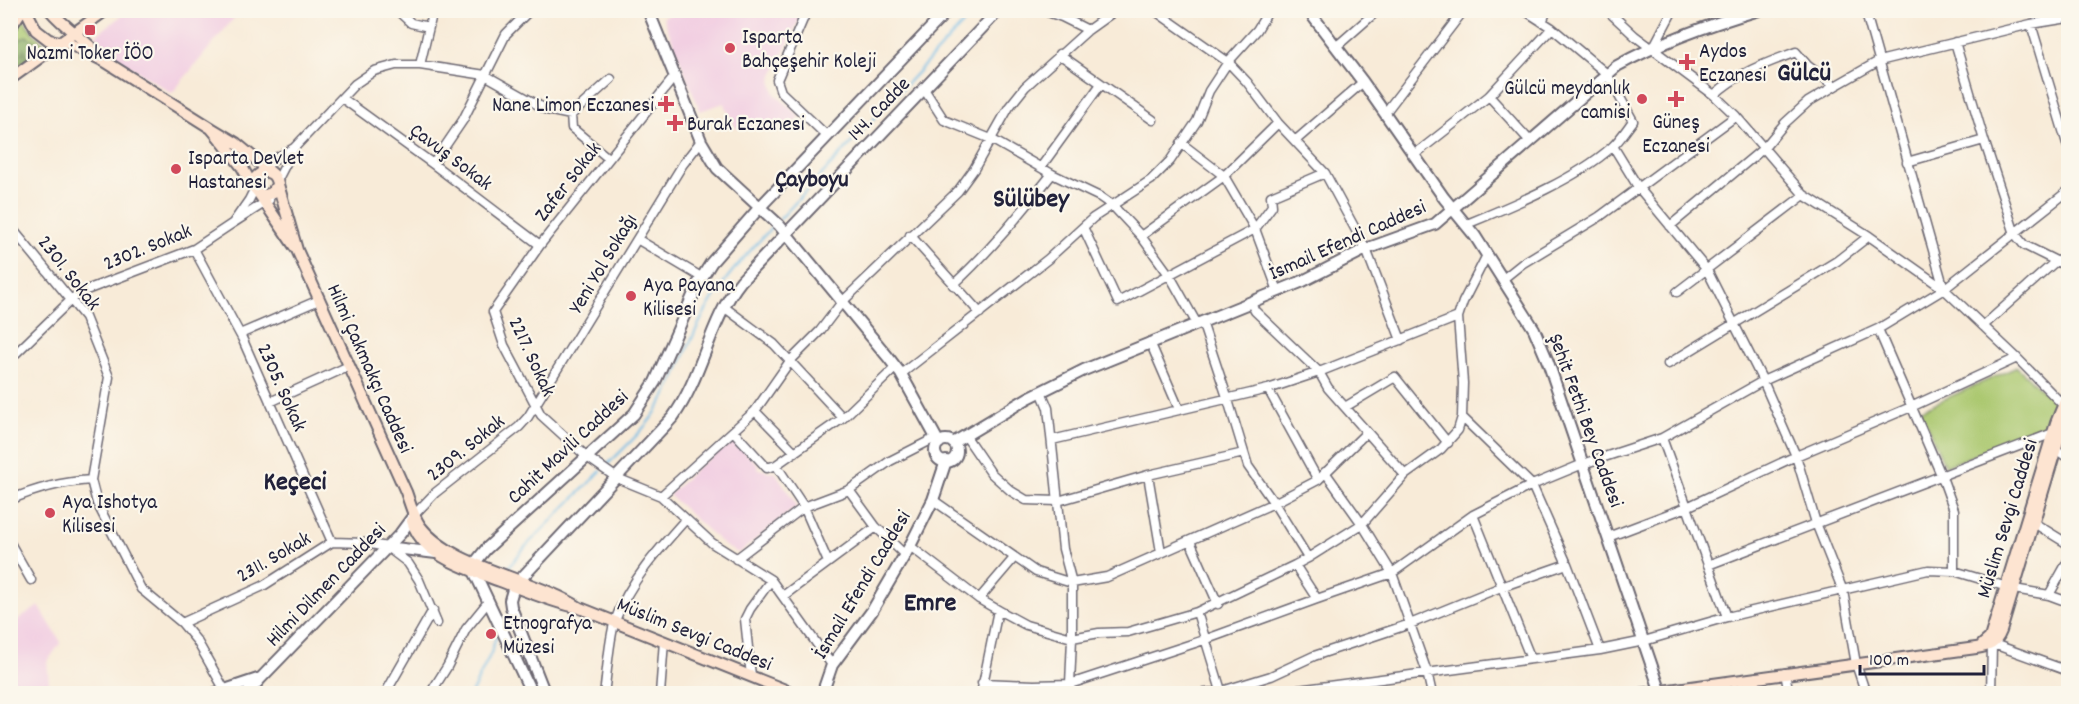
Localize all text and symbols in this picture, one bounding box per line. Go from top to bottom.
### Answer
marker: Nazmi Toker İÖO [83,23,97,37]
place label: Isparta Bahçeşehir Koleji [742,24,876,78]
place label: Aydos Eczanesi [1699,38,1767,92]
place label: Nazmi Toker İÖO [27,40,153,70]
marker: Isparta Bahçeşehir Koleji [723,41,737,55]
marker: Aydos Eczanesi [1680,55,1694,69]
district label: Gülcü [1777,55,1831,94]
street label: 144. Cadde [842,71,919,149]
place label: Gülcü meydanlık camisi [1504,75,1630,129]
place label: Nane Limon Eczanesi [492,92,654,122]
marker: Gülcü meydanlık camisi [1635,92,1649,106]
marker: Güneş Eczanesi [1669,92,1683,106]
marker: Nane Limon Eczanesi [659,97,673,111]
place label: Güneş Eczanesi [1642,109,1710,163]
place label: Burak Eczanesi [687,111,805,141]
marker: Burak Eczanesi [668,116,682,130]
street label: Çavuş Sokak [402,117,498,200]
street label: Zafer Sokak [529,137,610,229]
place label: Isparta Devlet Hastanesi [188,145,304,199]
marker: Isparta Devlet Hastanesi [169,162,183,176]
district label: Çayboyu [775,164,849,198]
district label: Sülübey [993,181,1070,220]
street label: İsmail Efendi Caddesi [1265,194,1432,290]
street label: Yeni Yol Sokağı [563,209,646,320]
street label: 2302. Sokak [99,217,197,280]
street label: 2301. Sokak [29,230,107,318]
place label: Aya Payana Kilisesi [643,272,736,326]
street label: Hilmi Çakmakçı Caddesi [317,280,419,459]
marker: Aya Payana Kilisesi [624,289,638,303]
street label: 2217. Sokak [499,312,562,402]
street label: Şehit Fethi Bey Caddesi [1539,330,1630,512]
street label: 2305. Sokak [248,339,313,437]
street label: Cahit Mavili Caddesi [502,384,637,513]
street label: 2309. Sokak [421,408,513,490]
street label: Müslim Sevgi Caddesi [1970,435,2047,602]
district label: Keçeci [264,464,326,503]
place label: Aya Ishotya Kilisesi [62,489,158,543]
street label: İsmail Efendi Caddesi [807,505,920,666]
marker: Aya Ishotya Kilisesi [43,506,57,520]
street label: Hilmi Dilmen Caddesi [260,517,394,655]
street label: 2311. Sokak [232,525,317,592]
district label: Emre [904,585,956,624]
street label: Müslim Sevgi Caddesi [612,591,776,681]
place label: Etnografya Müzesi [503,610,593,664]
marker: Etnografya Müzesi [484,627,498,641]
scale bar [1860,638,1984,676]
text: 100 m [1869,649,1909,674]

